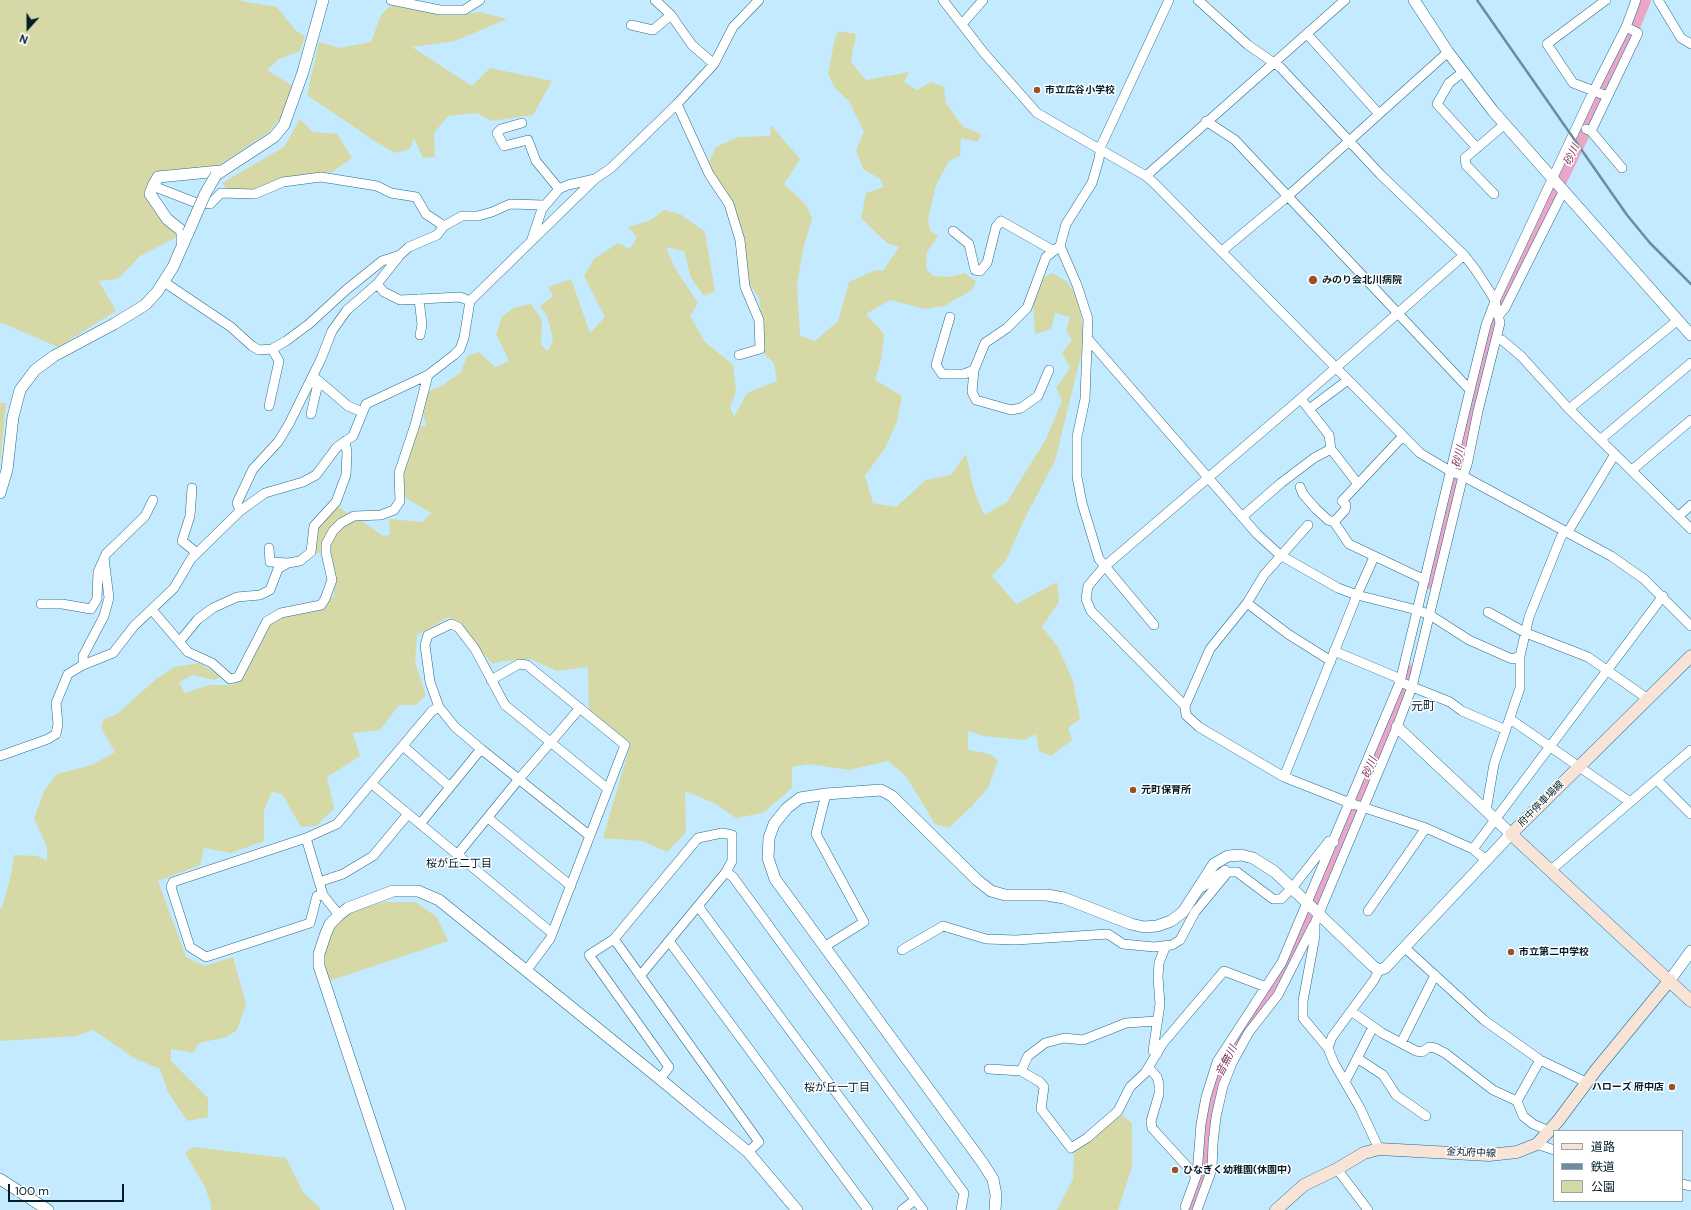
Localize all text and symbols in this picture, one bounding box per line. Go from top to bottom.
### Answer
north arrow [8,8,48,48]
text: N [17,31,30,47]
place label: 市立広谷小学校 [1045,84,1115,96]
marker: 市立広谷小学校 [1032,85,1042,95]
water label: 砂川 [1561,142,1583,168]
marker: みのり会北川病院 [1307,274,1319,286]
place label: みのり会北川病院 [1322,274,1402,286]
water label: 砂川 [1450,445,1468,469]
district label: 元町 [1411,700,1435,714]
water label: 砂川 [1360,755,1380,781]
street label: 府中停車場線 [1516,779,1566,829]
place label: 元町保育所 [1141,784,1191,796]
marker: 元町保育所 [1128,785,1138,795]
district label: 桜が丘二丁目 [426,857,492,871]
place label: 市立第二中学校 [1519,946,1589,958]
marker: 市立第二中学校 [1506,947,1516,957]
water label: 音無川 [1214,1043,1240,1079]
district label: 桜が丘一丁目 [804,1081,870,1095]
place label: ハローズ 府中店 [1592,1081,1664,1093]
marker: ハローズ 府中店 [1667,1082,1677,1092]
legend [1553,1130,1683,1202]
text: 道路 [1591,1139,1615,1155]
street label: 金丸府中線 [1446,1146,1496,1160]
text: 鉄道 [1591,1159,1615,1175]
place label: ひなぎく幼稚園(休園中) [1183,1164,1291,1176]
marker: ひなぎく幼稚園(休園中) [1170,1165,1180,1175]
scale bar [10,1176,126,1202]
text: 公園 [1591,1179,1615,1195]
text: 100 m [15,1183,49,1199]

